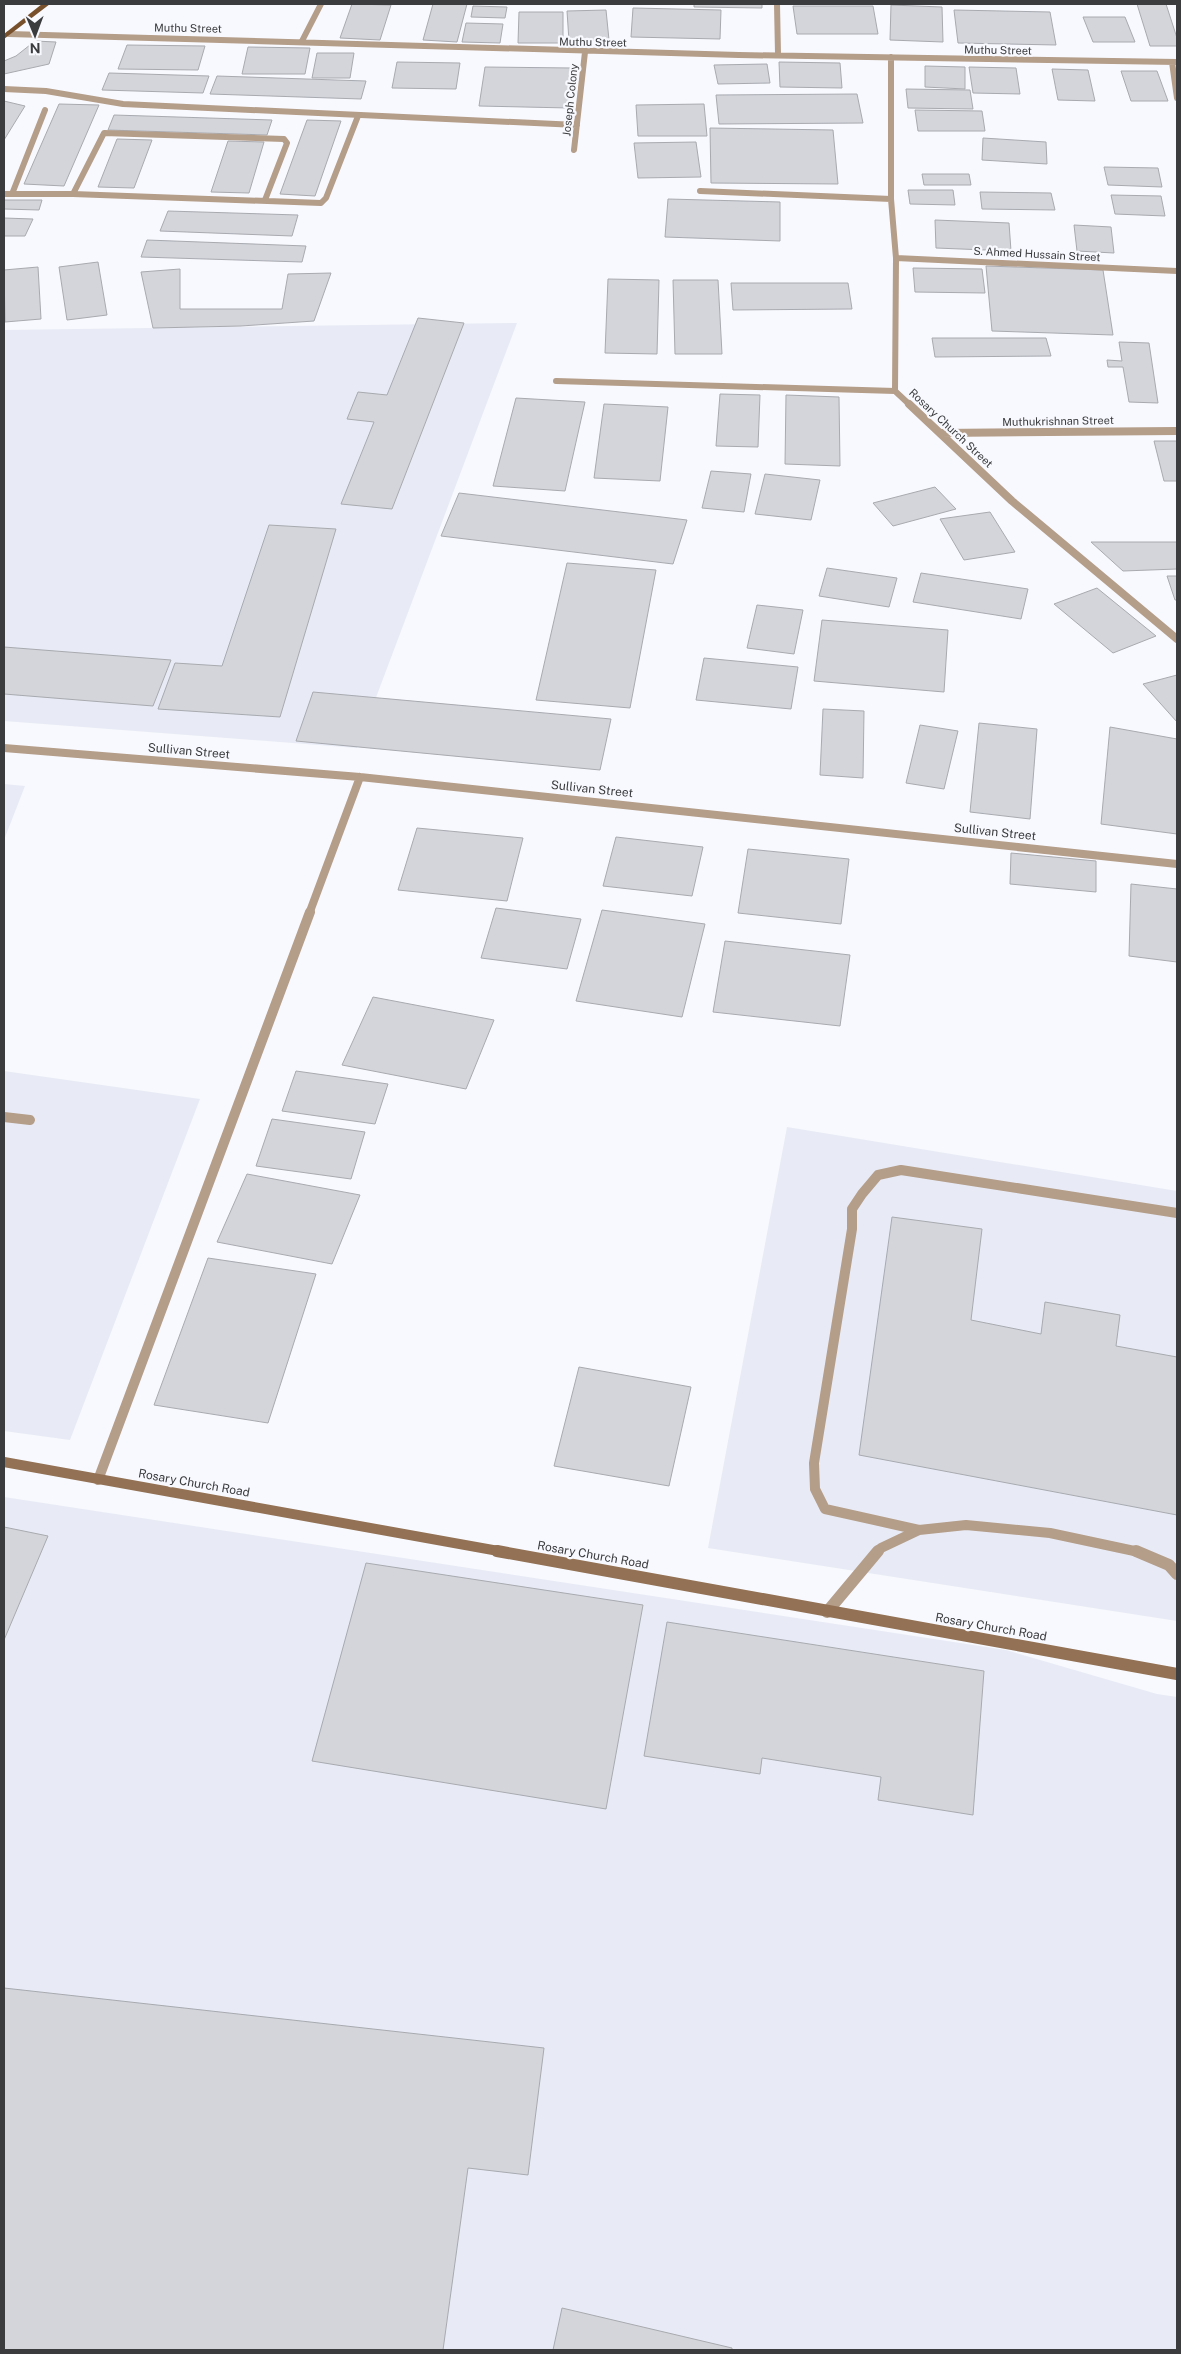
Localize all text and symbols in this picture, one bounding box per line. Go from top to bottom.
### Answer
north arrow [10,10,60,60]
street label: Muthu Street [154,21,222,35]
street label: Muthu Street [559,35,627,49]
text: N [30,40,41,56]
street label: Muthu Street [964,43,1032,57]
street label: Joseph Colony [560,63,580,137]
street label: S. Ahmed Hussain Street [973,245,1101,263]
street label: Rosary Church Street [907,386,995,470]
street label: Muthukrishnan Street [1002,414,1114,428]
street label: Sullivan Street [147,740,231,762]
street label: Sullivan Street [550,778,634,800]
street label: Sullivan Street [953,821,1037,843]
street label: Rosary Church Road [137,1466,251,1500]
street label: Rosary Church Road [536,1538,650,1572]
street label: Rosary Church Road [934,1610,1048,1644]

